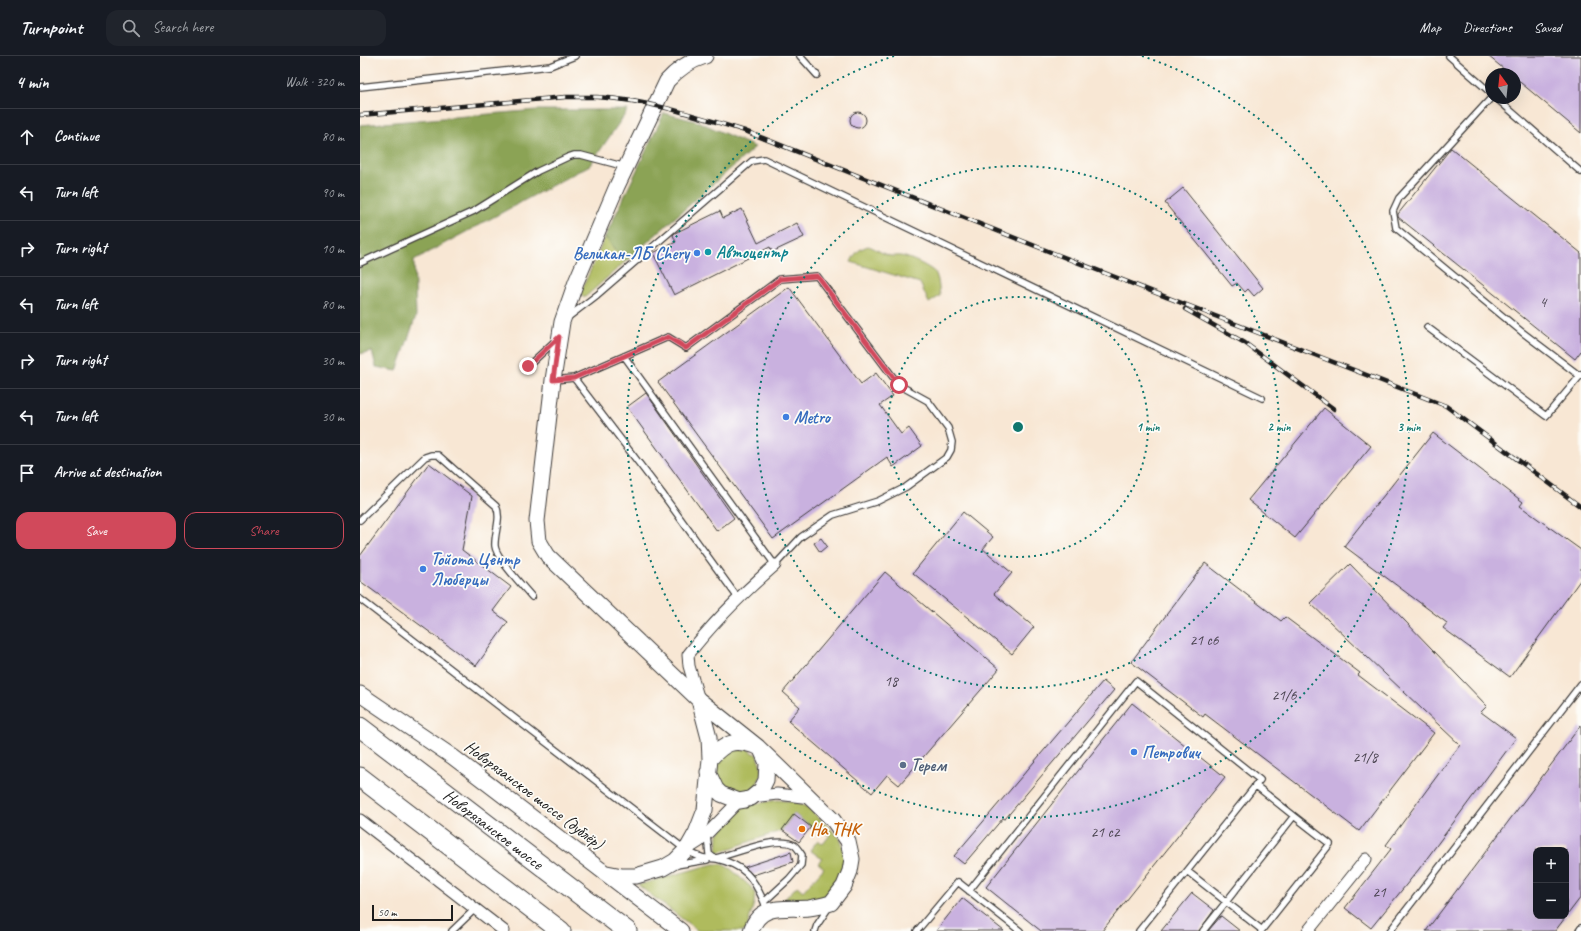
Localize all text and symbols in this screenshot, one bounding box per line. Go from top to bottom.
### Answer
search box [106,10,386,46]
text: Turnpoint [20,16,82,40]
icon: search [120,17,142,39]
text: Search here [152,18,214,37]
text: Map [1420,19,1441,36]
text: Directions [1463,19,1512,36]
text: Saved [1534,19,1561,36]
north arrow [1485,68,1521,104]
text: 4 min [16,72,49,93]
text: Walk · 320 m [285,74,344,90]
icon: ahead [16,126,38,148]
text: Continue [54,127,99,146]
text: 80 m [322,129,344,145]
icon: left [16,182,38,204]
text: Turn left [54,183,97,202]
text: 90 m [322,185,344,201]
icon: right [16,238,38,260]
text: Turn right [54,239,107,258]
text: 10 m [322,241,344,257]
place label: Автоцентр [716,242,789,263]
place label: Великан-ЛБ Chery [573,243,691,264]
marker: Автоцентр [703,247,713,257]
marker: Великан-ЛБ Chery [692,248,702,258]
house number: 4 [1540,293,1548,312]
icon: left [16,294,38,316]
text: Turn left [54,295,97,314]
text: 80 m [322,297,344,313]
icon: right [16,350,38,372]
text: Turn right [54,351,107,370]
text: 30 m [322,353,344,369]
route end [519,357,537,375]
route start [890,376,908,394]
icon: left [16,406,38,428]
text: Turn left [54,407,97,426]
place label: Metro [794,407,832,428]
text: 30 m [322,409,344,425]
marker: Metro [781,412,791,422]
text: 1 min [1137,419,1160,435]
text: 2 min [1268,419,1291,435]
text: 3 min [1398,419,1421,435]
centre of rings [1011,420,1025,434]
icon: arrive [16,462,38,484]
text: Arrive at destination [54,463,161,482]
button: Save [16,512,176,549]
button: Share [184,512,344,549]
place label: Тойота Центр Люберцы [431,549,521,590]
marker: Тойота Центр Люберцы [418,564,428,574]
house number: 21 с6 [1189,631,1220,650]
house number: 18 [884,672,899,691]
house number: 21/6 [1271,686,1298,705]
street label: Новорязанское шоссе (дублёр) [460,736,608,854]
place label: Петрович [1142,742,1202,763]
marker: Петрович [1129,747,1139,757]
house number: 21/8 [1352,748,1379,767]
place label: Терем [911,755,947,776]
marker: Терем [898,760,908,770]
street label: Новорязанское шоссе [439,785,547,873]
place label: На ТНК [810,819,863,840]
house number: 21 с2 [1090,823,1121,842]
marker: На ТНК [797,824,807,834]
map controls [1533,847,1569,919]
button: + [1533,847,1569,883]
house number: 21 [1372,883,1387,902]
button: − [1533,883,1569,919]
scale bar [372,903,453,922]
text: 50 m [378,905,397,919]

